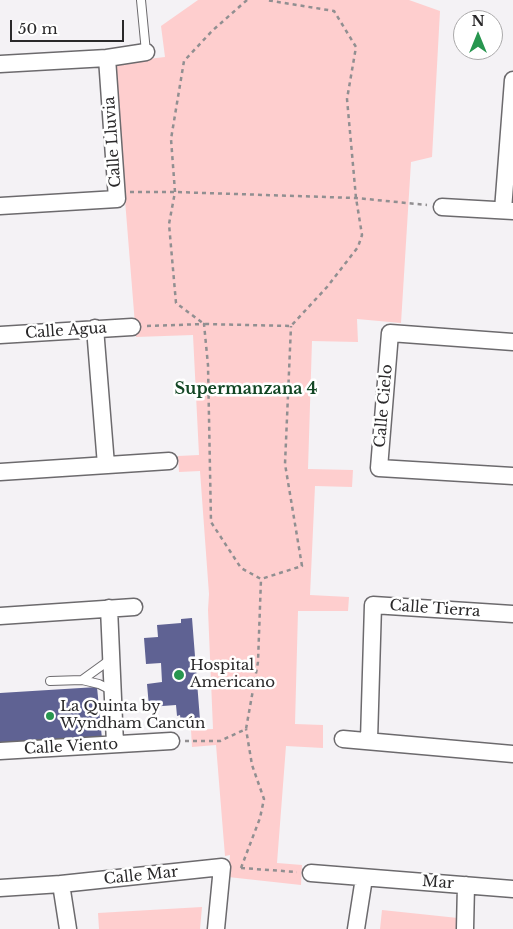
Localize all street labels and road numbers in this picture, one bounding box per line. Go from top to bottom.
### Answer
street label: Calle Lluvia [101,96,125,188]
street label: Calle Agua [25,319,107,343]
street label: Calle Cielo [371,364,397,448]
street label: Calle Tierra [389,597,481,621]
street label: Calle Viento [24,736,118,758]
street label: Calle Mar [103,863,179,889]
street label: Mar [422,873,454,893]

